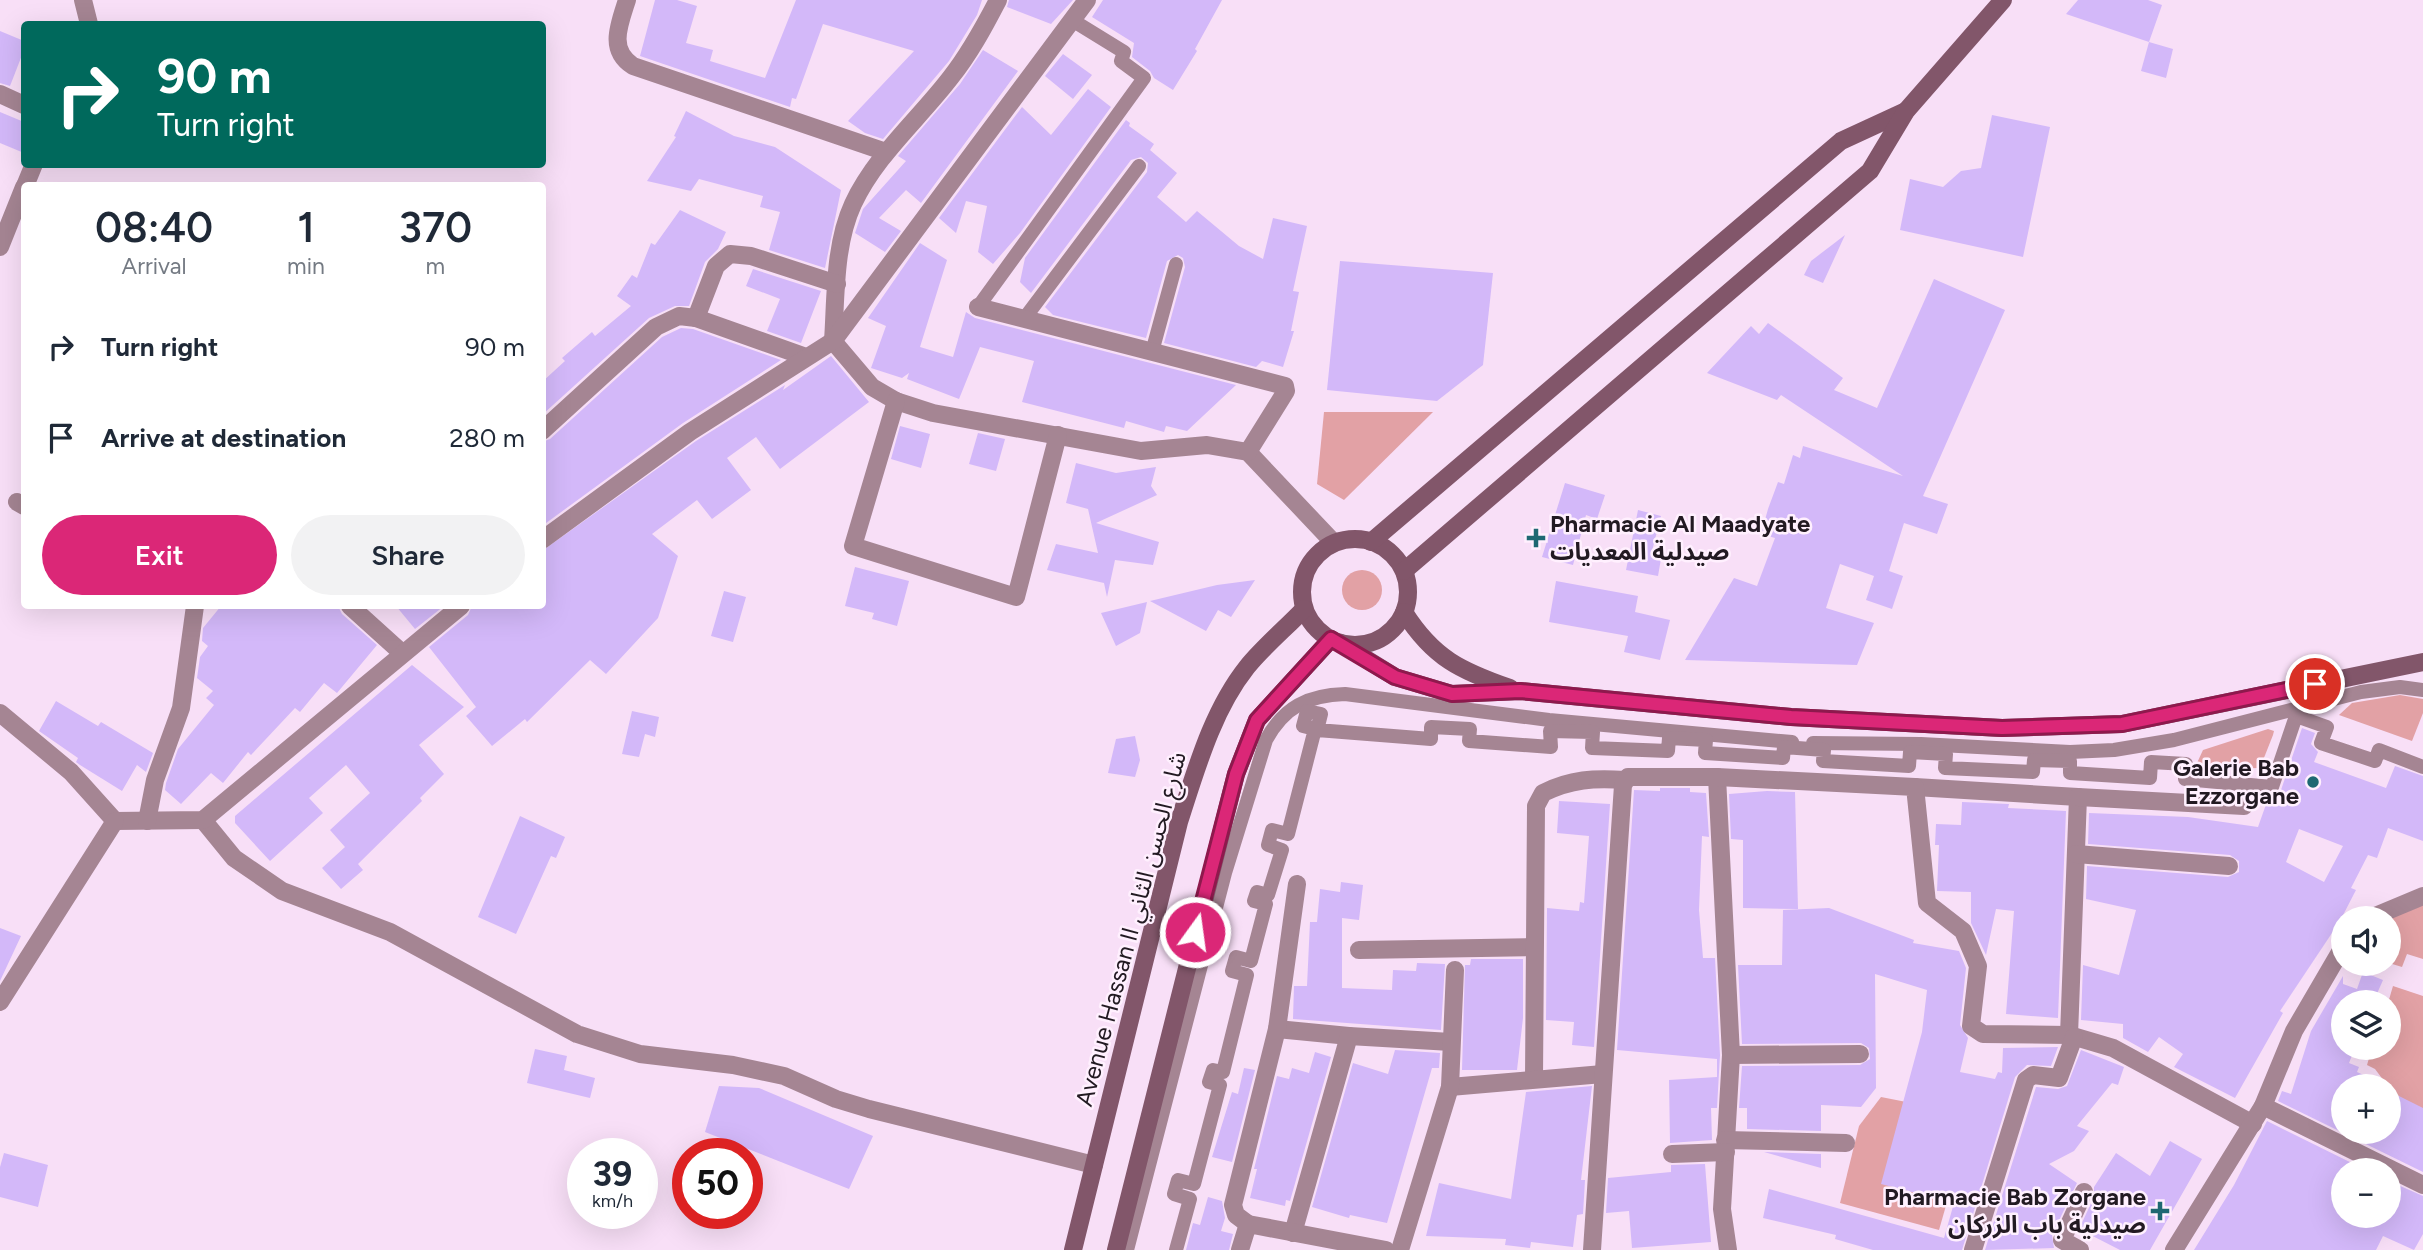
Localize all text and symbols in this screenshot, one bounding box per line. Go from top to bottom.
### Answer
text: 90 m [157,46,272,105]
icon: right [42,49,133,140]
text: Turn right [157,106,295,144]
text: 08:40 [95,202,213,253]
text: 1 [297,202,315,253]
text: 370 [399,202,472,253]
text: Arrival [122,252,187,280]
text: min [287,252,325,280]
text: m [426,252,445,280]
icon: right [42,328,80,366]
text: Turn right [101,331,218,363]
text: 90 m [465,331,525,363]
icon: arrive [42,419,80,457]
text: Arrive at destination [101,422,346,454]
text: 280 m [449,422,525,454]
place label: Pharmacie Al Maadyate صيدلية المعديات [1550,509,1810,566]
button: Exit [42,515,277,595]
button: Share [291,515,525,595]
marker: Pharmacie Al Maadyate صيدلية المعديات [1528,530,1544,546]
pin [2285,654,2345,714]
icon: arrive [2296,665,2334,703]
street label: Avenue Hassan II شارع الحسن الثاني [1069,748,1196,1111]
place label: Galerie Bab Ezzorgane [2173,753,2299,810]
marker: Galerie Bab Ezzorgane [2305,774,2321,790]
position arrow [1158,895,1232,969]
map controls [2331,906,2401,1228]
button: sound [2331,906,2401,976]
button: layers [2331,990,2401,1060]
button: + [2331,1074,2401,1144]
speed limit sign: 50 [672,1138,763,1229]
text: 39 [593,1153,632,1195]
button: − [2331,1158,2401,1228]
place label: Pharmacie Bab Zorgane صيدلية باب الزركان [1884,1182,2146,1240]
text: km/h [592,1190,633,1212]
marker: Pharmacie Bab Zorgane صيدلية باب الزركان [2152,1203,2168,1219]

